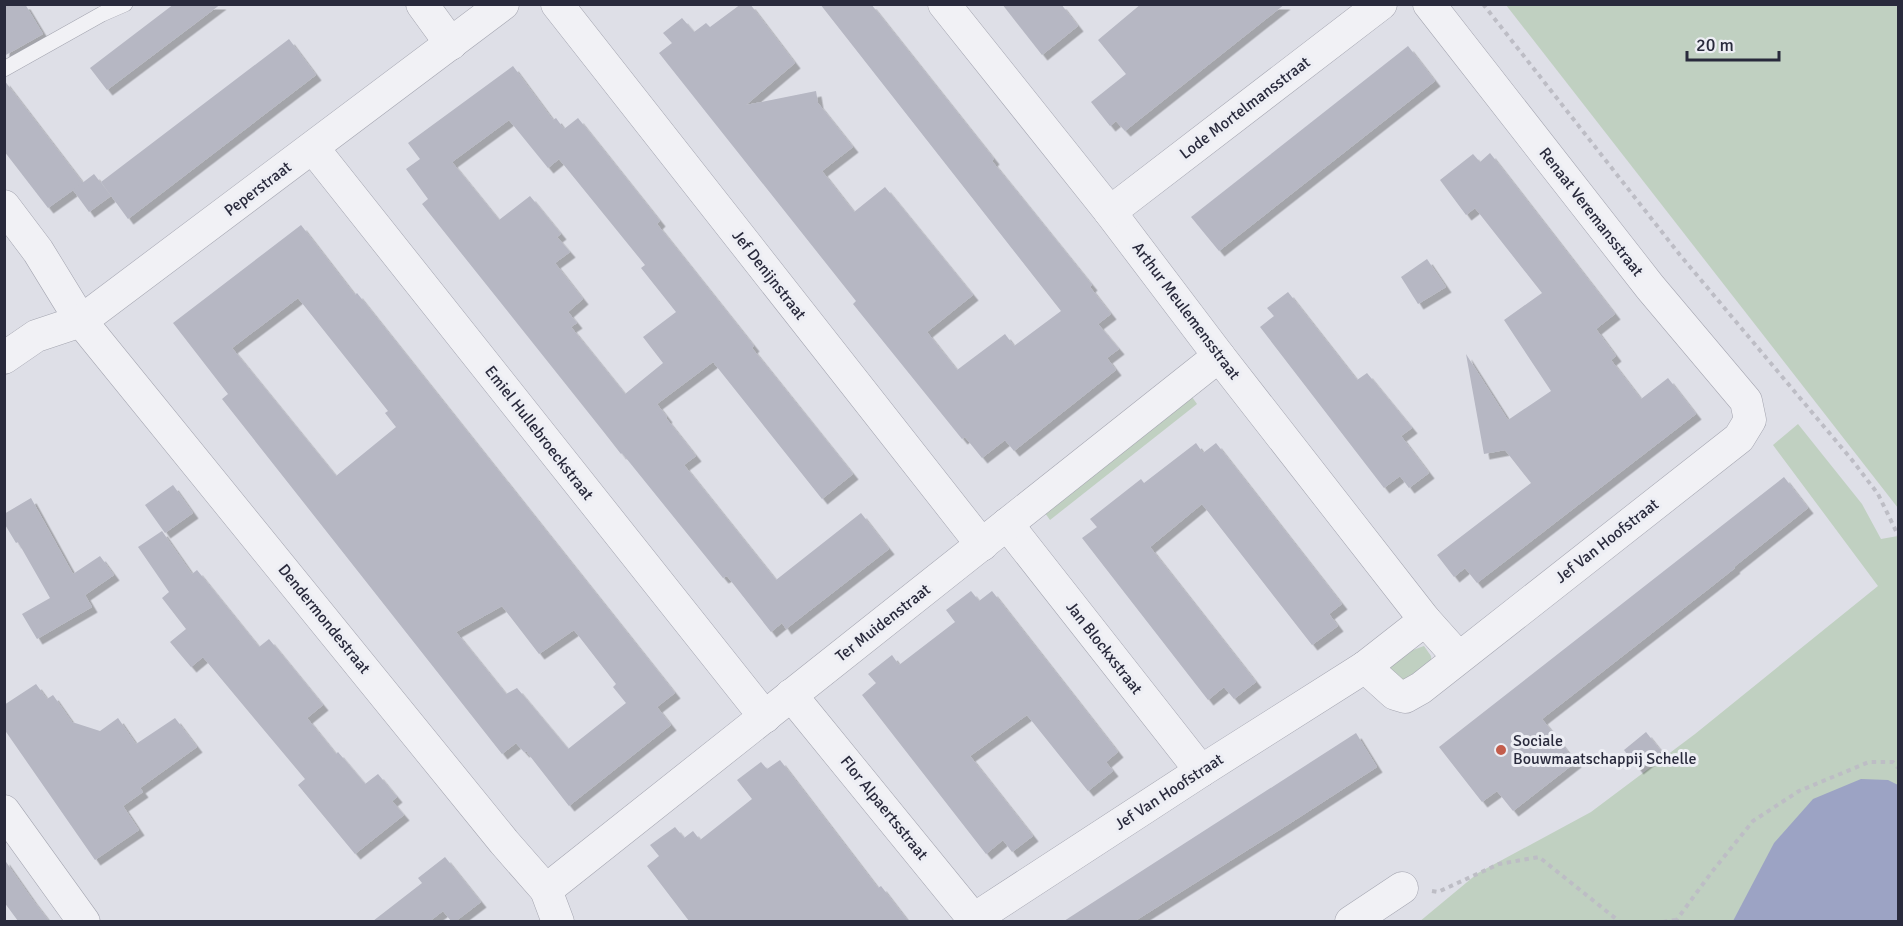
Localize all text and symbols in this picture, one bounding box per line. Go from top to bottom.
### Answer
scale bar [1687,24,1778,62]
text: 20 m [1696,34,1734,56]
street label: Lode Mortelmansstraat [1176,52,1315,164]
street label: Renaat Veremansstraat [1535,144,1648,281]
street label: Peperstraat [220,157,296,221]
street label: Jef Denijnstraat [728,226,811,324]
street label: Arthur Meulemensstraat [1128,238,1245,384]
street label: Emiel Hullebroeckstraat [480,362,598,504]
street label: Jef Van Hoofstraat [1551,494,1663,588]
street label: Dendermondestraat [273,560,375,678]
street label: Ter Muidenstraat [831,579,935,666]
street label: Jan Blockxstraat [1061,597,1147,699]
place label: Sociale Bouwmaatschappij Schelle [1513,731,1697,769]
marker: Sociale Bouwmaatschappij Schelle [1494,743,1508,757]
street label: Jef Van Hoofstraat [1111,749,1227,835]
street label: Flor Alpaertsstraat [836,752,932,864]

